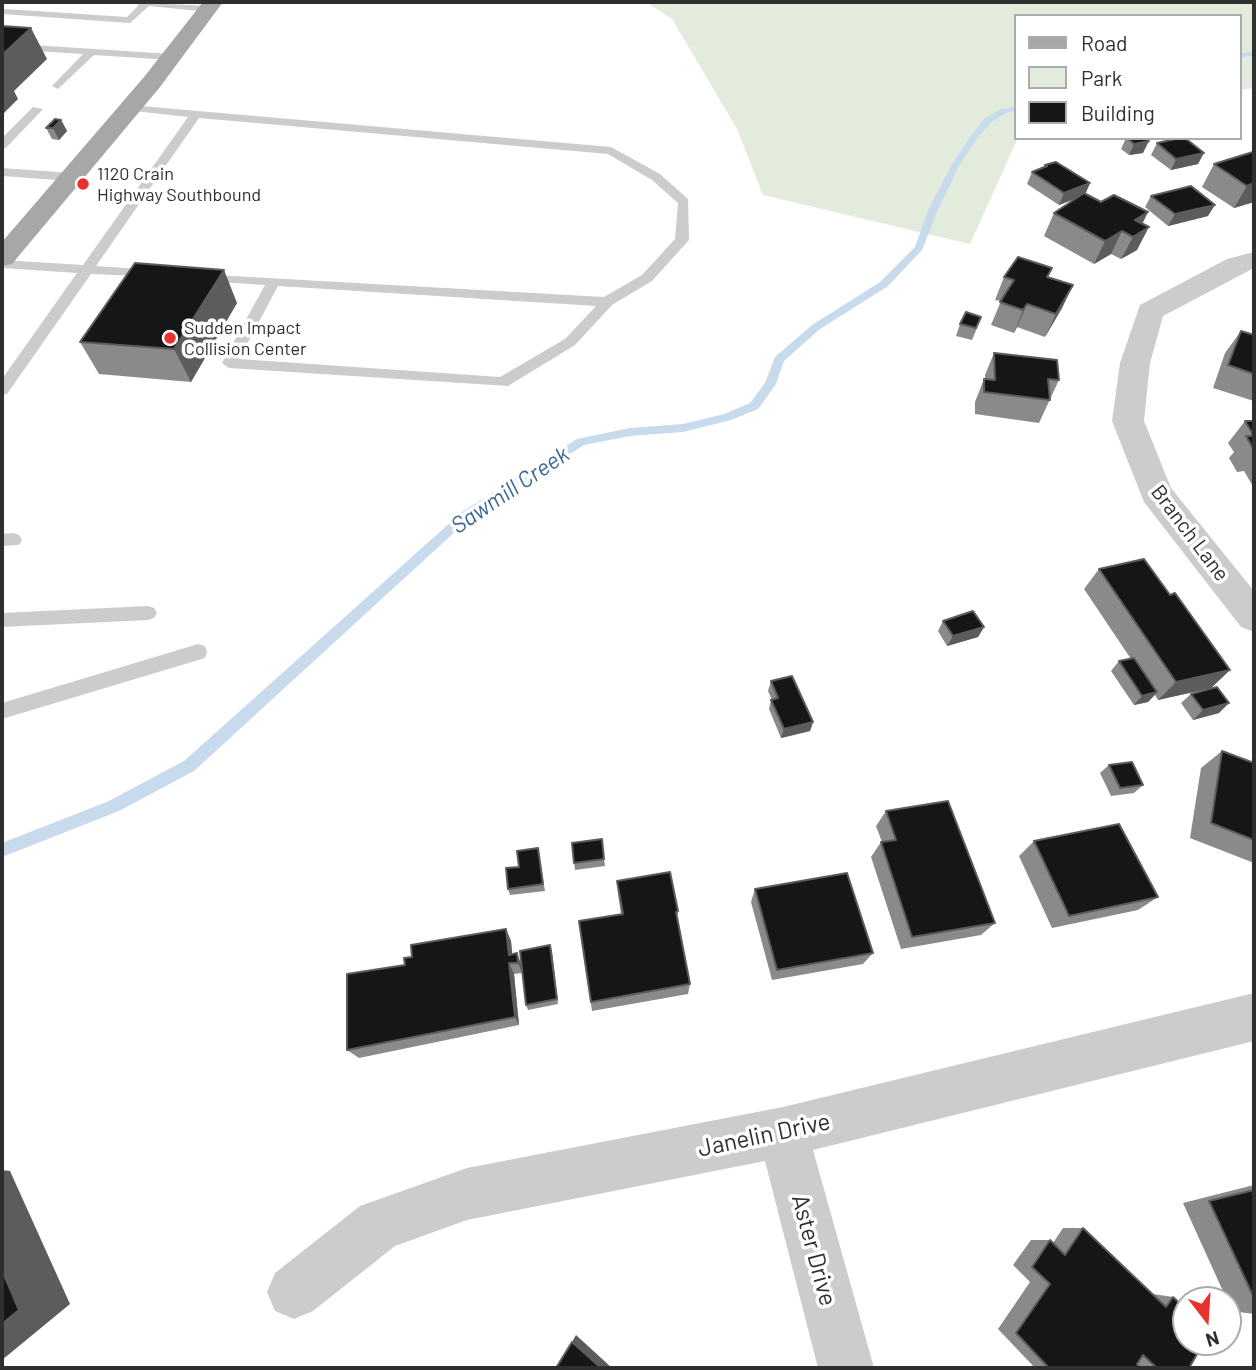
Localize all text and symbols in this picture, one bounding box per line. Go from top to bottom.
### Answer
legend [1014,14,1242,140]
text: Road [1081,30,1127,55]
text: Park [1081,65,1122,90]
text: Building [1081,100,1155,125]
place label: 1120 Crain Highway Southbound [97,163,261,206]
marker: 1120 Crain Highway Southbound [75,176,91,192]
place label: Sudden Impact Collision Center [184,317,307,360]
marker: Sudden Impact Collision Center [162,330,178,346]
water label: Sawmill Creek [446,440,574,540]
street label: Branch Lane [1146,480,1234,586]
street label: Janelin Drive [695,1107,833,1163]
street label: Aster Drive [785,1191,843,1309]
north arrow [1172,1286,1242,1356]
text: N [1203,1327,1222,1352]

